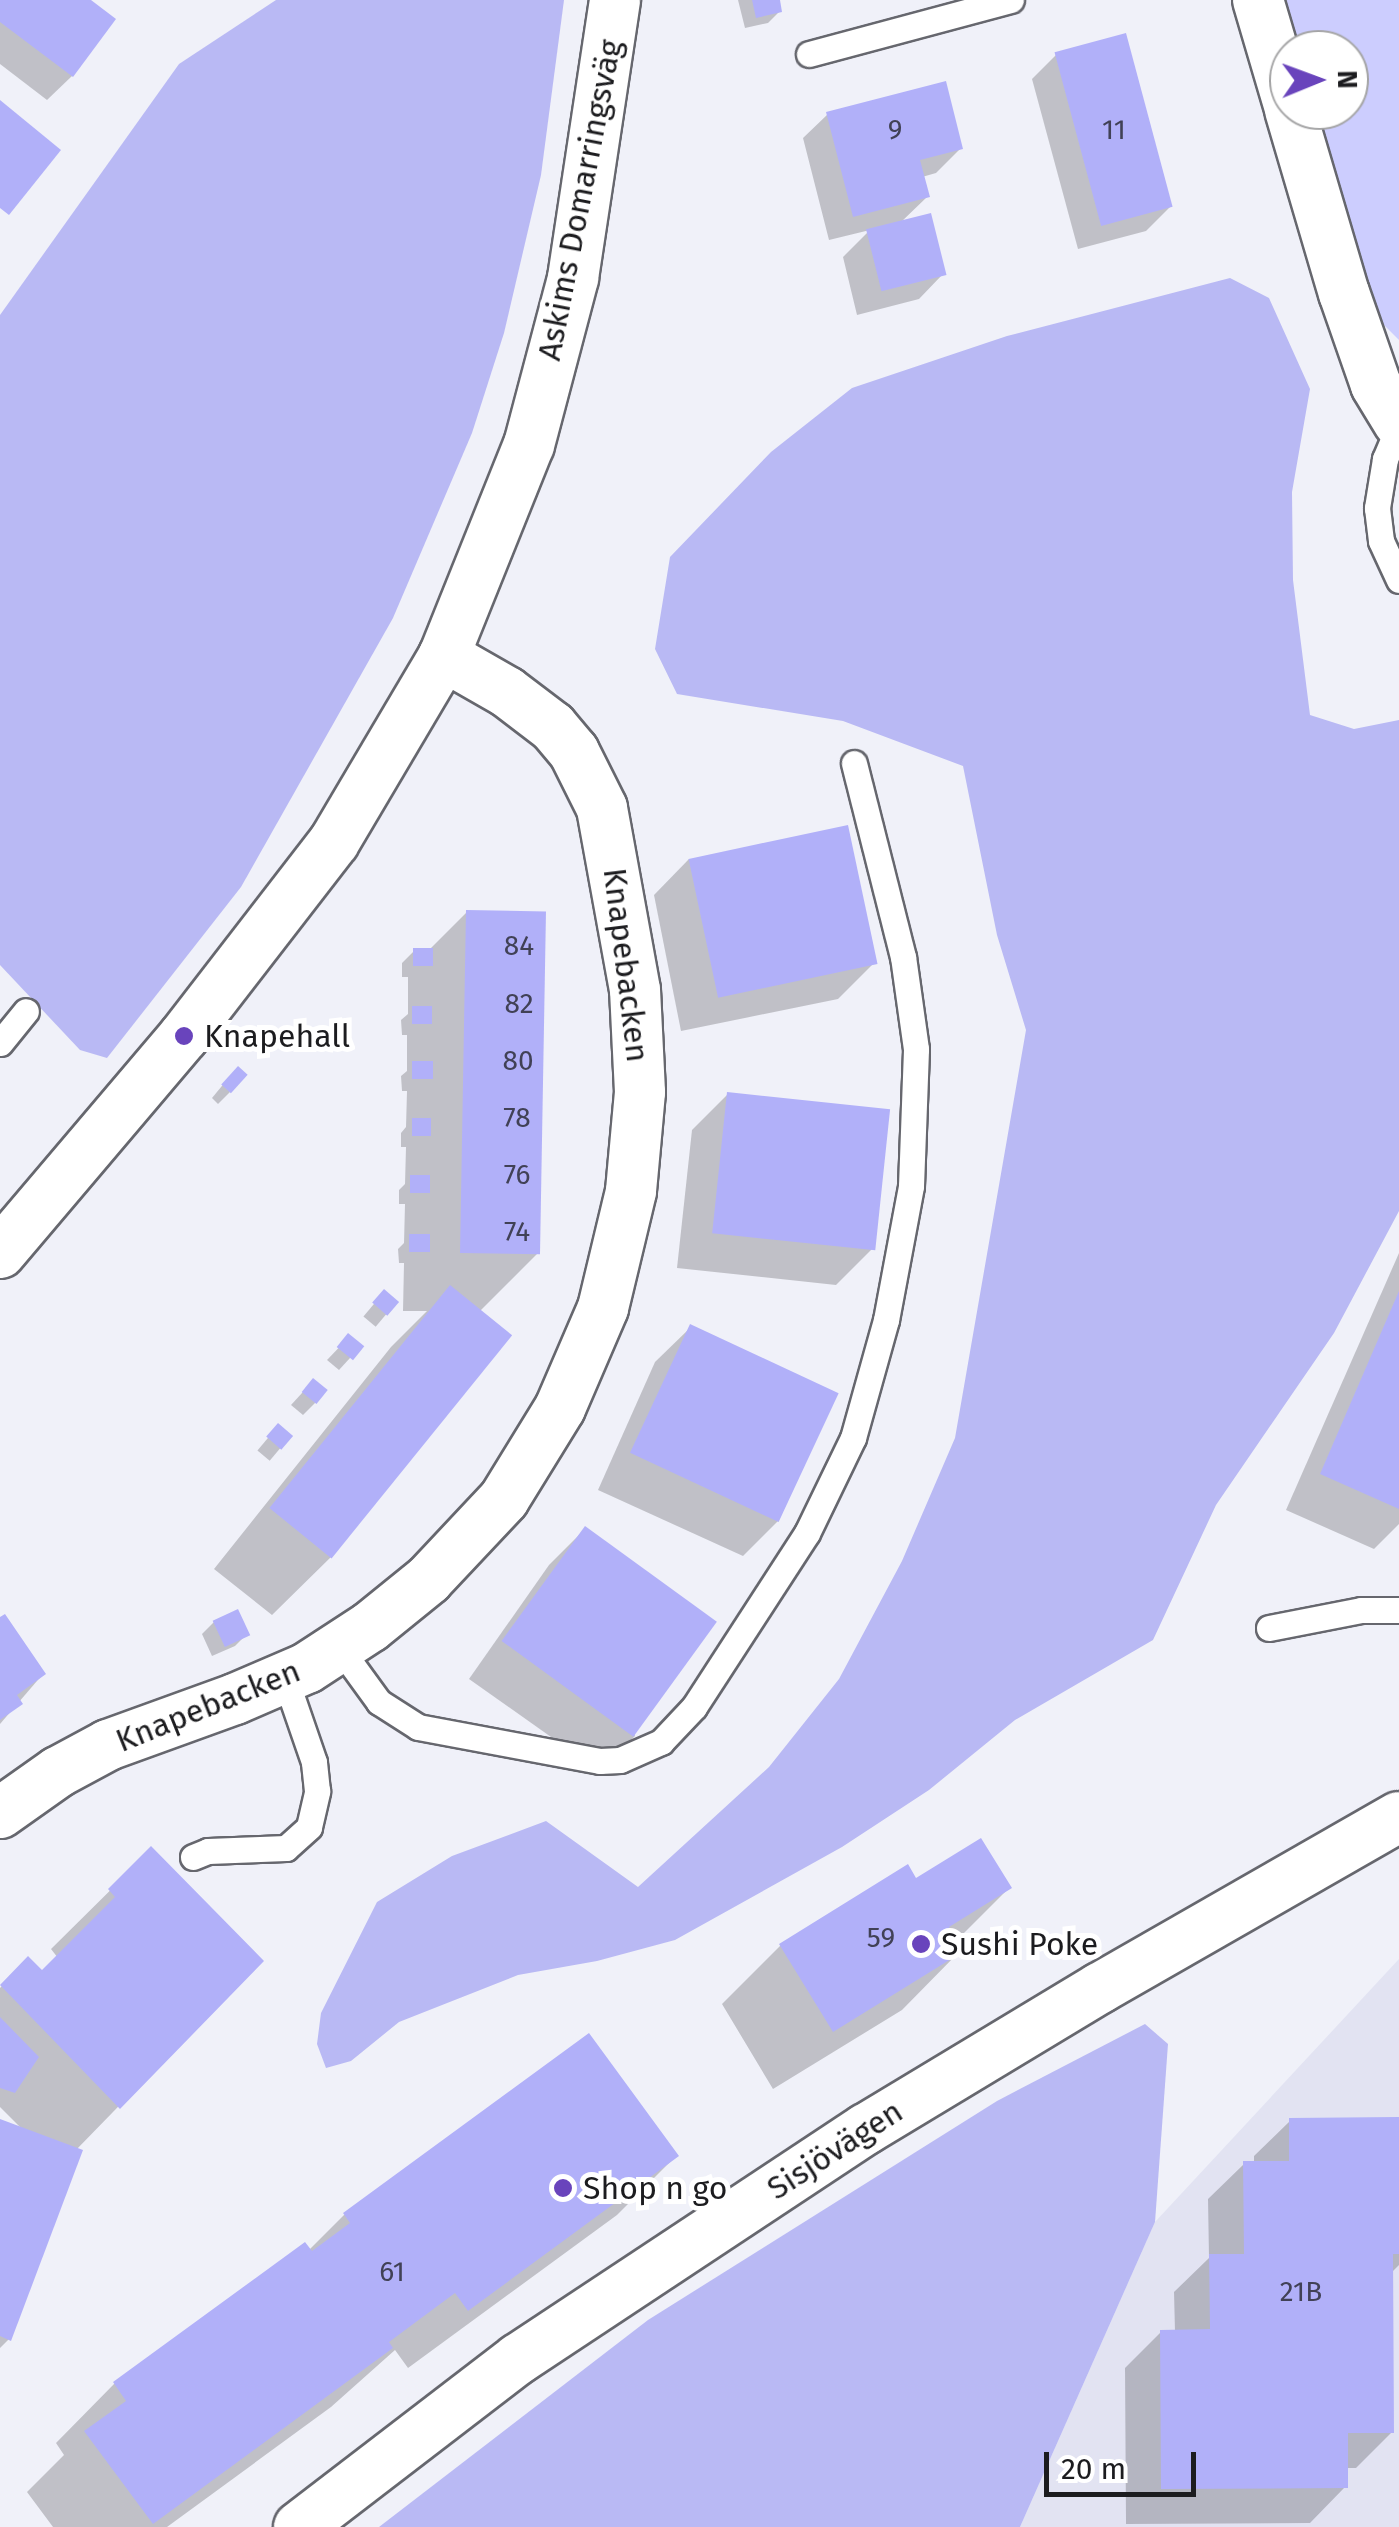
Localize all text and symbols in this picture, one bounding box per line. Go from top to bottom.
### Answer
north arrow [1269,30,1369,130]
street label: Askims Domarringsväg [530,36,630,364]
text: N [1331,70,1364,89]
house number: 9 [888,113,902,147]
house number: 11 [1102,113,1126,147]
street label: Knapebacken [595,866,657,1064]
house number: 84 [504,929,534,963]
house number: 82 [504,987,534,1021]
place label: Knapehall [204,1017,350,1055]
marker: Knapehall [173,1025,195,1047]
house number: 80 [502,1044,534,1078]
house number: 78 [503,1101,531,1135]
house number: 76 [504,1158,530,1192]
house number: 74 [504,1215,530,1249]
street label: Knapebacken [110,1652,306,1760]
house number: 59 [867,1921,895,1955]
place label: Sushi Poke [941,1925,1098,1963]
marker: Sushi Poke [910,1933,932,1955]
street label: Sisjövägen [760,2092,910,2208]
place label: Shop n go [583,2169,727,2207]
marker: Shop n go [552,2177,574,2199]
house number: 61 [379,2255,405,2289]
house number: 21B [1280,2275,1322,2309]
scale bar [1049,2432,1202,2494]
text: 20 m [1061,2451,1126,2487]

